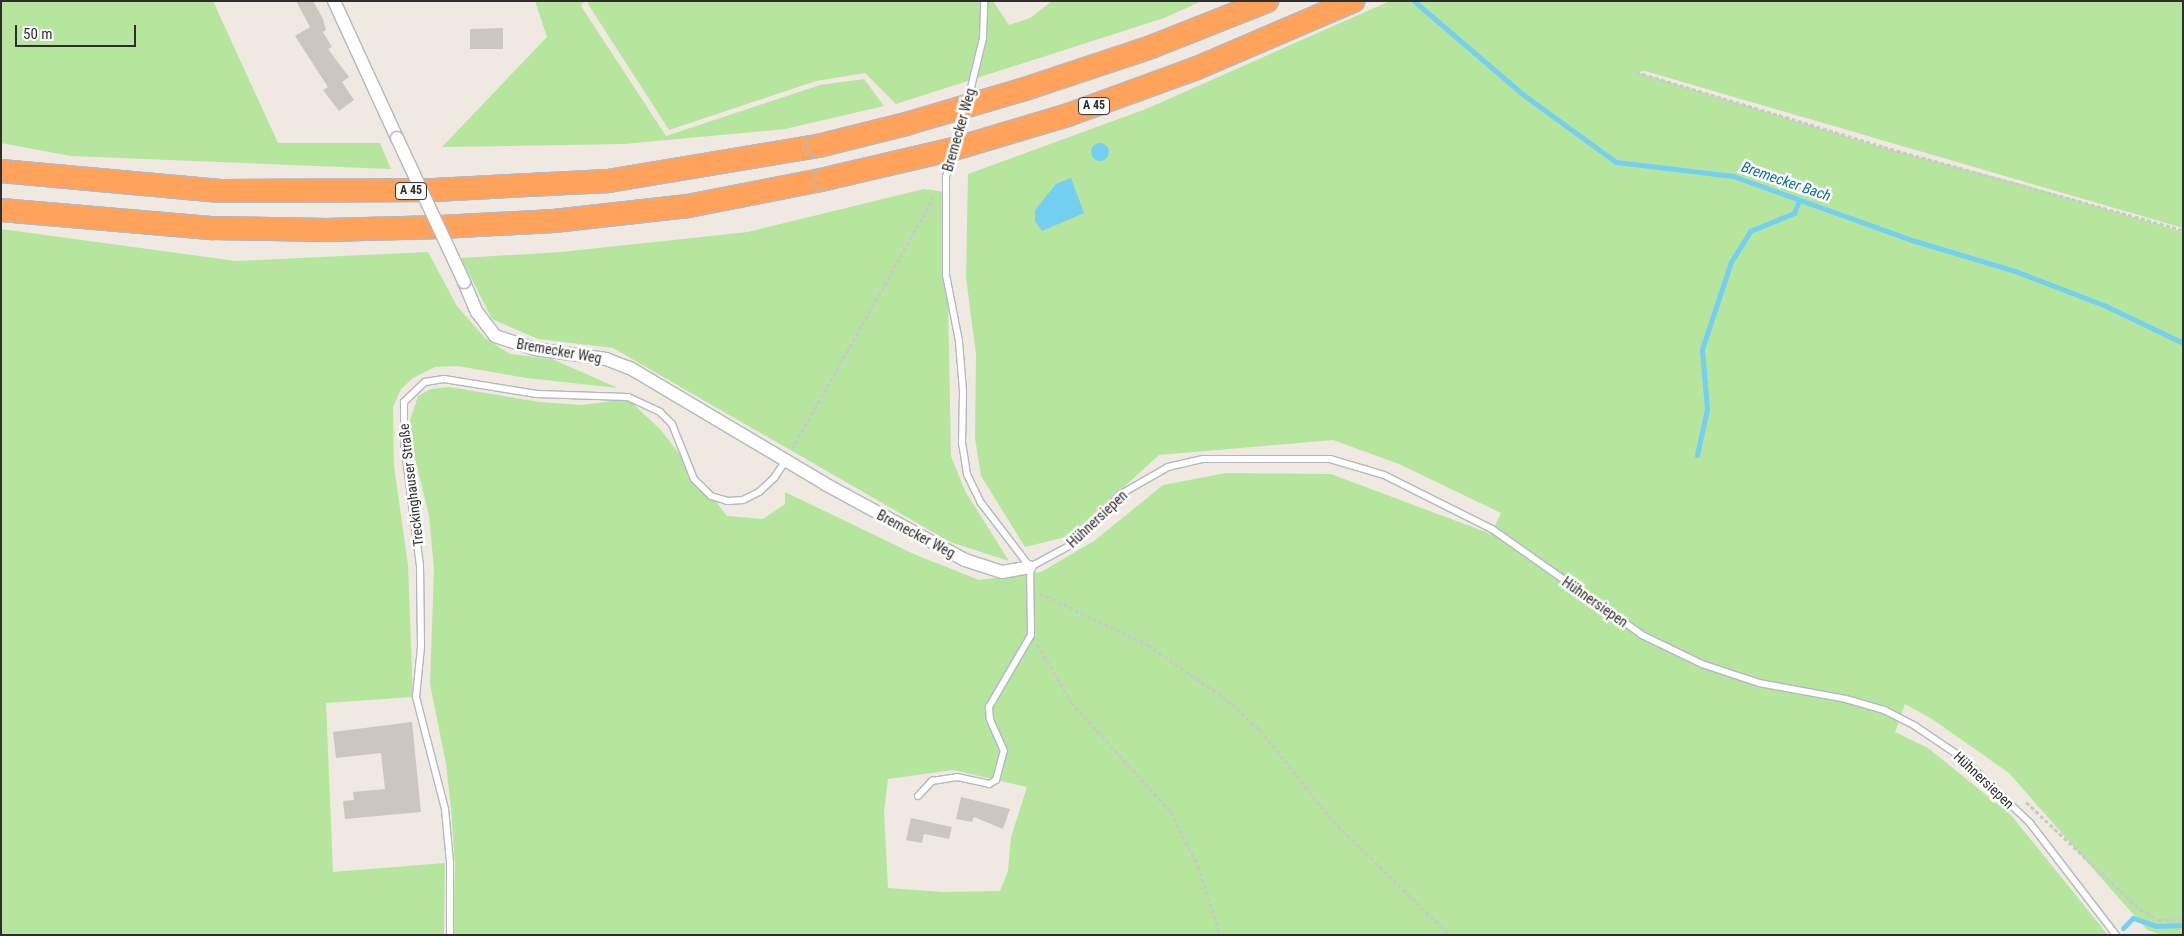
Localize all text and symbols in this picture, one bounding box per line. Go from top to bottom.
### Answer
scale bar [18,15,139,47]
text: 50 m [23,25,53,43]
street label: Bremecker Weg [939,86,979,174]
road number: A 45 [1078,96,1110,115]
water label: Bremecker Bach [1739,158,1833,206]
road number: A 45 [395,182,427,200]
street label: Bremecker Weg [515,335,603,367]
street label: Treckinghauser Straße [395,423,427,547]
street label: Hühnersiepen [1063,487,1131,551]
street label: Bremecker Weg [874,506,958,562]
street label: Hühnersiepen [1559,573,1631,631]
street label: Hühnersiepen [1950,748,2018,812]

